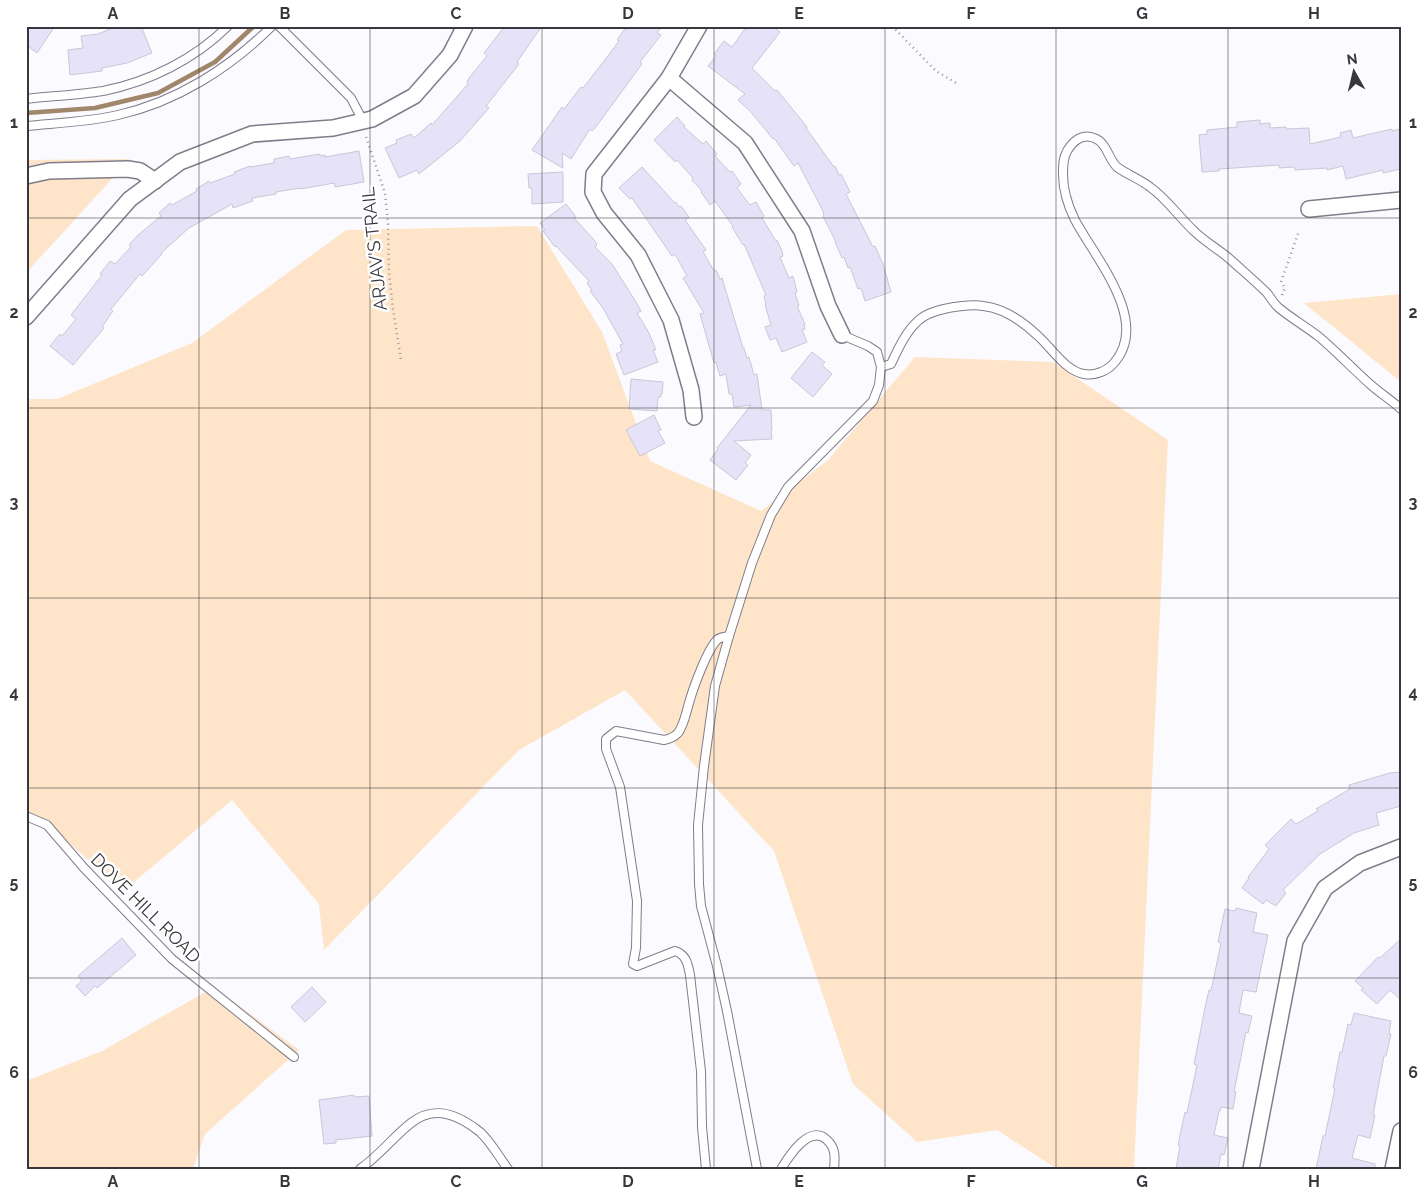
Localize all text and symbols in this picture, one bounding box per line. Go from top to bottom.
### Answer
text: A [108,4,119,23]
text: B [280,4,291,23]
text: C [451,4,462,23]
text: D [622,4,634,23]
text: E [794,4,804,23]
text: F [966,4,976,23]
text: G [1136,4,1148,23]
text: H [1308,4,1320,23]
north arrow [1330,48,1380,98]
text: N [1346,50,1359,68]
text: 1 [10,113,18,132]
text: 1 [1409,113,1417,132]
street label: ARJAV'S TRAIL [357,186,391,312]
text: 2 [9,303,19,322]
text: 2 [1408,303,1418,322]
text: 3 [10,493,19,512]
text: 3 [1409,493,1418,512]
text: 4 [9,683,19,702]
text: 4 [1408,683,1418,702]
street label: DOVE HILL ROAD [87,849,205,967]
text: 5 [10,873,19,892]
text: 5 [1409,873,1418,892]
text: 6 [9,1063,19,1082]
text: 6 [1408,1063,1418,1082]
text: A [108,1172,119,1191]
text: B [280,1172,291,1191]
text: C [451,1172,462,1191]
text: D [622,1172,634,1191]
text: E [794,1172,804,1191]
text: F [966,1172,976,1191]
text: G [1136,1172,1148,1191]
text: H [1308,1172,1320,1191]

